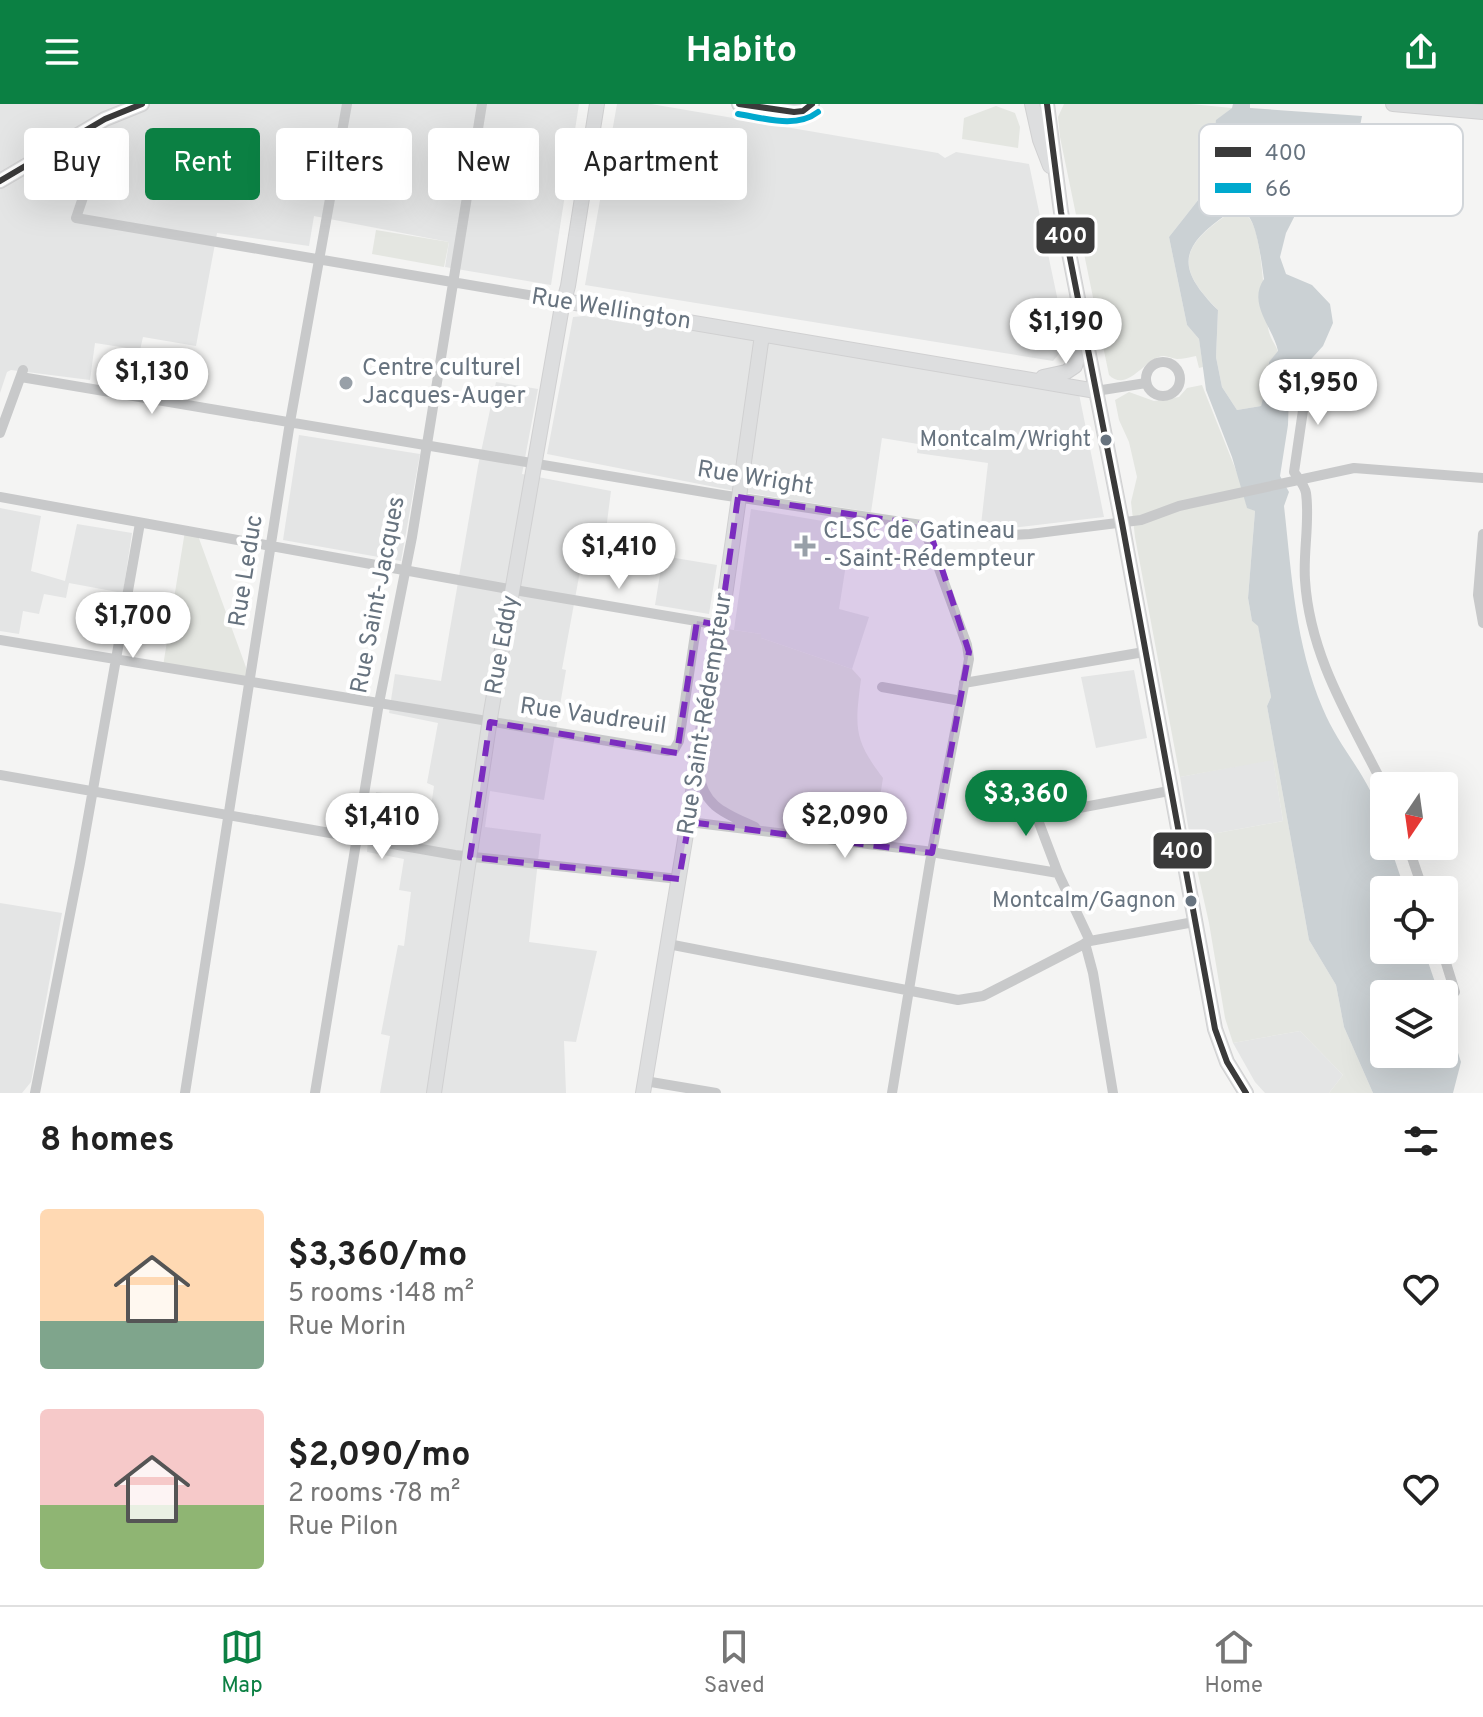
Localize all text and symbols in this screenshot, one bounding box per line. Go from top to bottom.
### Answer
text: Habito [686,29,797,75]
icon: menu [40,30,84,74]
icon: share [1399,30,1443,74]
legend [1199,124,1463,216]
chip: Buy [24,128,129,200]
chip: Rent [145,128,260,200]
chip: Filters [276,128,412,200]
chip: New [428,128,539,200]
chip: Apartment [555,128,747,200]
text: 400 [1265,141,1307,168]
text: 66 [1265,177,1291,204]
line badge: 400 [1035,216,1096,255]
text: 400 [1044,224,1088,251]
street label: Rue Wellington [529,283,693,337]
pin: $1,190 [1001,298,1131,366]
text: $1,190 [1028,307,1104,340]
pin: $1,130 [87,348,217,416]
place label: Centre culturel Jacques-Auger [362,354,526,412]
text: $1,130 [114,357,190,390]
pin: $1,950 [1253,359,1383,427]
text: $1,950 [1277,368,1359,401]
marker: Centre culturel Jacques-Auger [337,374,355,392]
place label: Montcalm/Wright [919,427,1091,454]
marker: Montcalm/Wright [1098,432,1114,448]
street label: Rue Wright [695,455,815,503]
street label: Rue Saint-Jacques [345,494,413,696]
street label: Rue Leduc [223,513,271,629]
place label: CLSC de Gatineau - Saint-Rédempteur [823,517,1035,575]
pin: $1,410 [554,523,684,591]
text: $1,410 [580,532,658,565]
marker: CLSC de Gatineau - Saint-Rédempteur [794,535,816,557]
street label: Rue Saint-Rédempteur [672,591,740,837]
pin: $1,700 [68,592,198,660]
street label: Rue Eddy [479,593,527,697]
text: $1,700 [94,601,172,634]
street label: Rue Vaudreuil [518,692,668,742]
pin: $3,360 [961,770,1091,838]
north arrow [1370,772,1458,860]
map controls [1370,772,1458,1068]
text: $3,360 [983,779,1069,812]
pin: $2,090 [780,792,910,860]
pin: $1,410 [317,793,447,861]
text: $2,090 [801,801,889,834]
text: $1,410 [343,802,421,835]
line badge: 400 [1152,831,1213,870]
text: 400 [1160,839,1204,866]
button: locate [1370,876,1458,964]
place label: Montcalm/Gagnon [992,888,1176,915]
marker: Montcalm/Gagnon [1183,893,1199,909]
button: layers [1370,980,1458,1068]
icon: filters [1399,1119,1443,1163]
text: 8 homes [40,1120,174,1163]
text: $3,360/mo [288,1235,467,1278]
icon: home [104,1241,200,1337]
icon: heart [1399,1267,1443,1311]
text: 5 rooms · 148 m² [288,1278,474,1311]
text: Rue Morin [288,1311,406,1344]
text: $2,090/mo [288,1435,471,1478]
icon: home [104,1441,200,1537]
icon: heart [1399,1467,1443,1511]
text: 2 rooms · 78 m² [288,1478,460,1511]
text: Rue Pilon [288,1511,398,1544]
tab: Map [220,1625,264,1700]
tab: Saved [704,1625,765,1700]
tab: Home [1205,1625,1263,1700]

